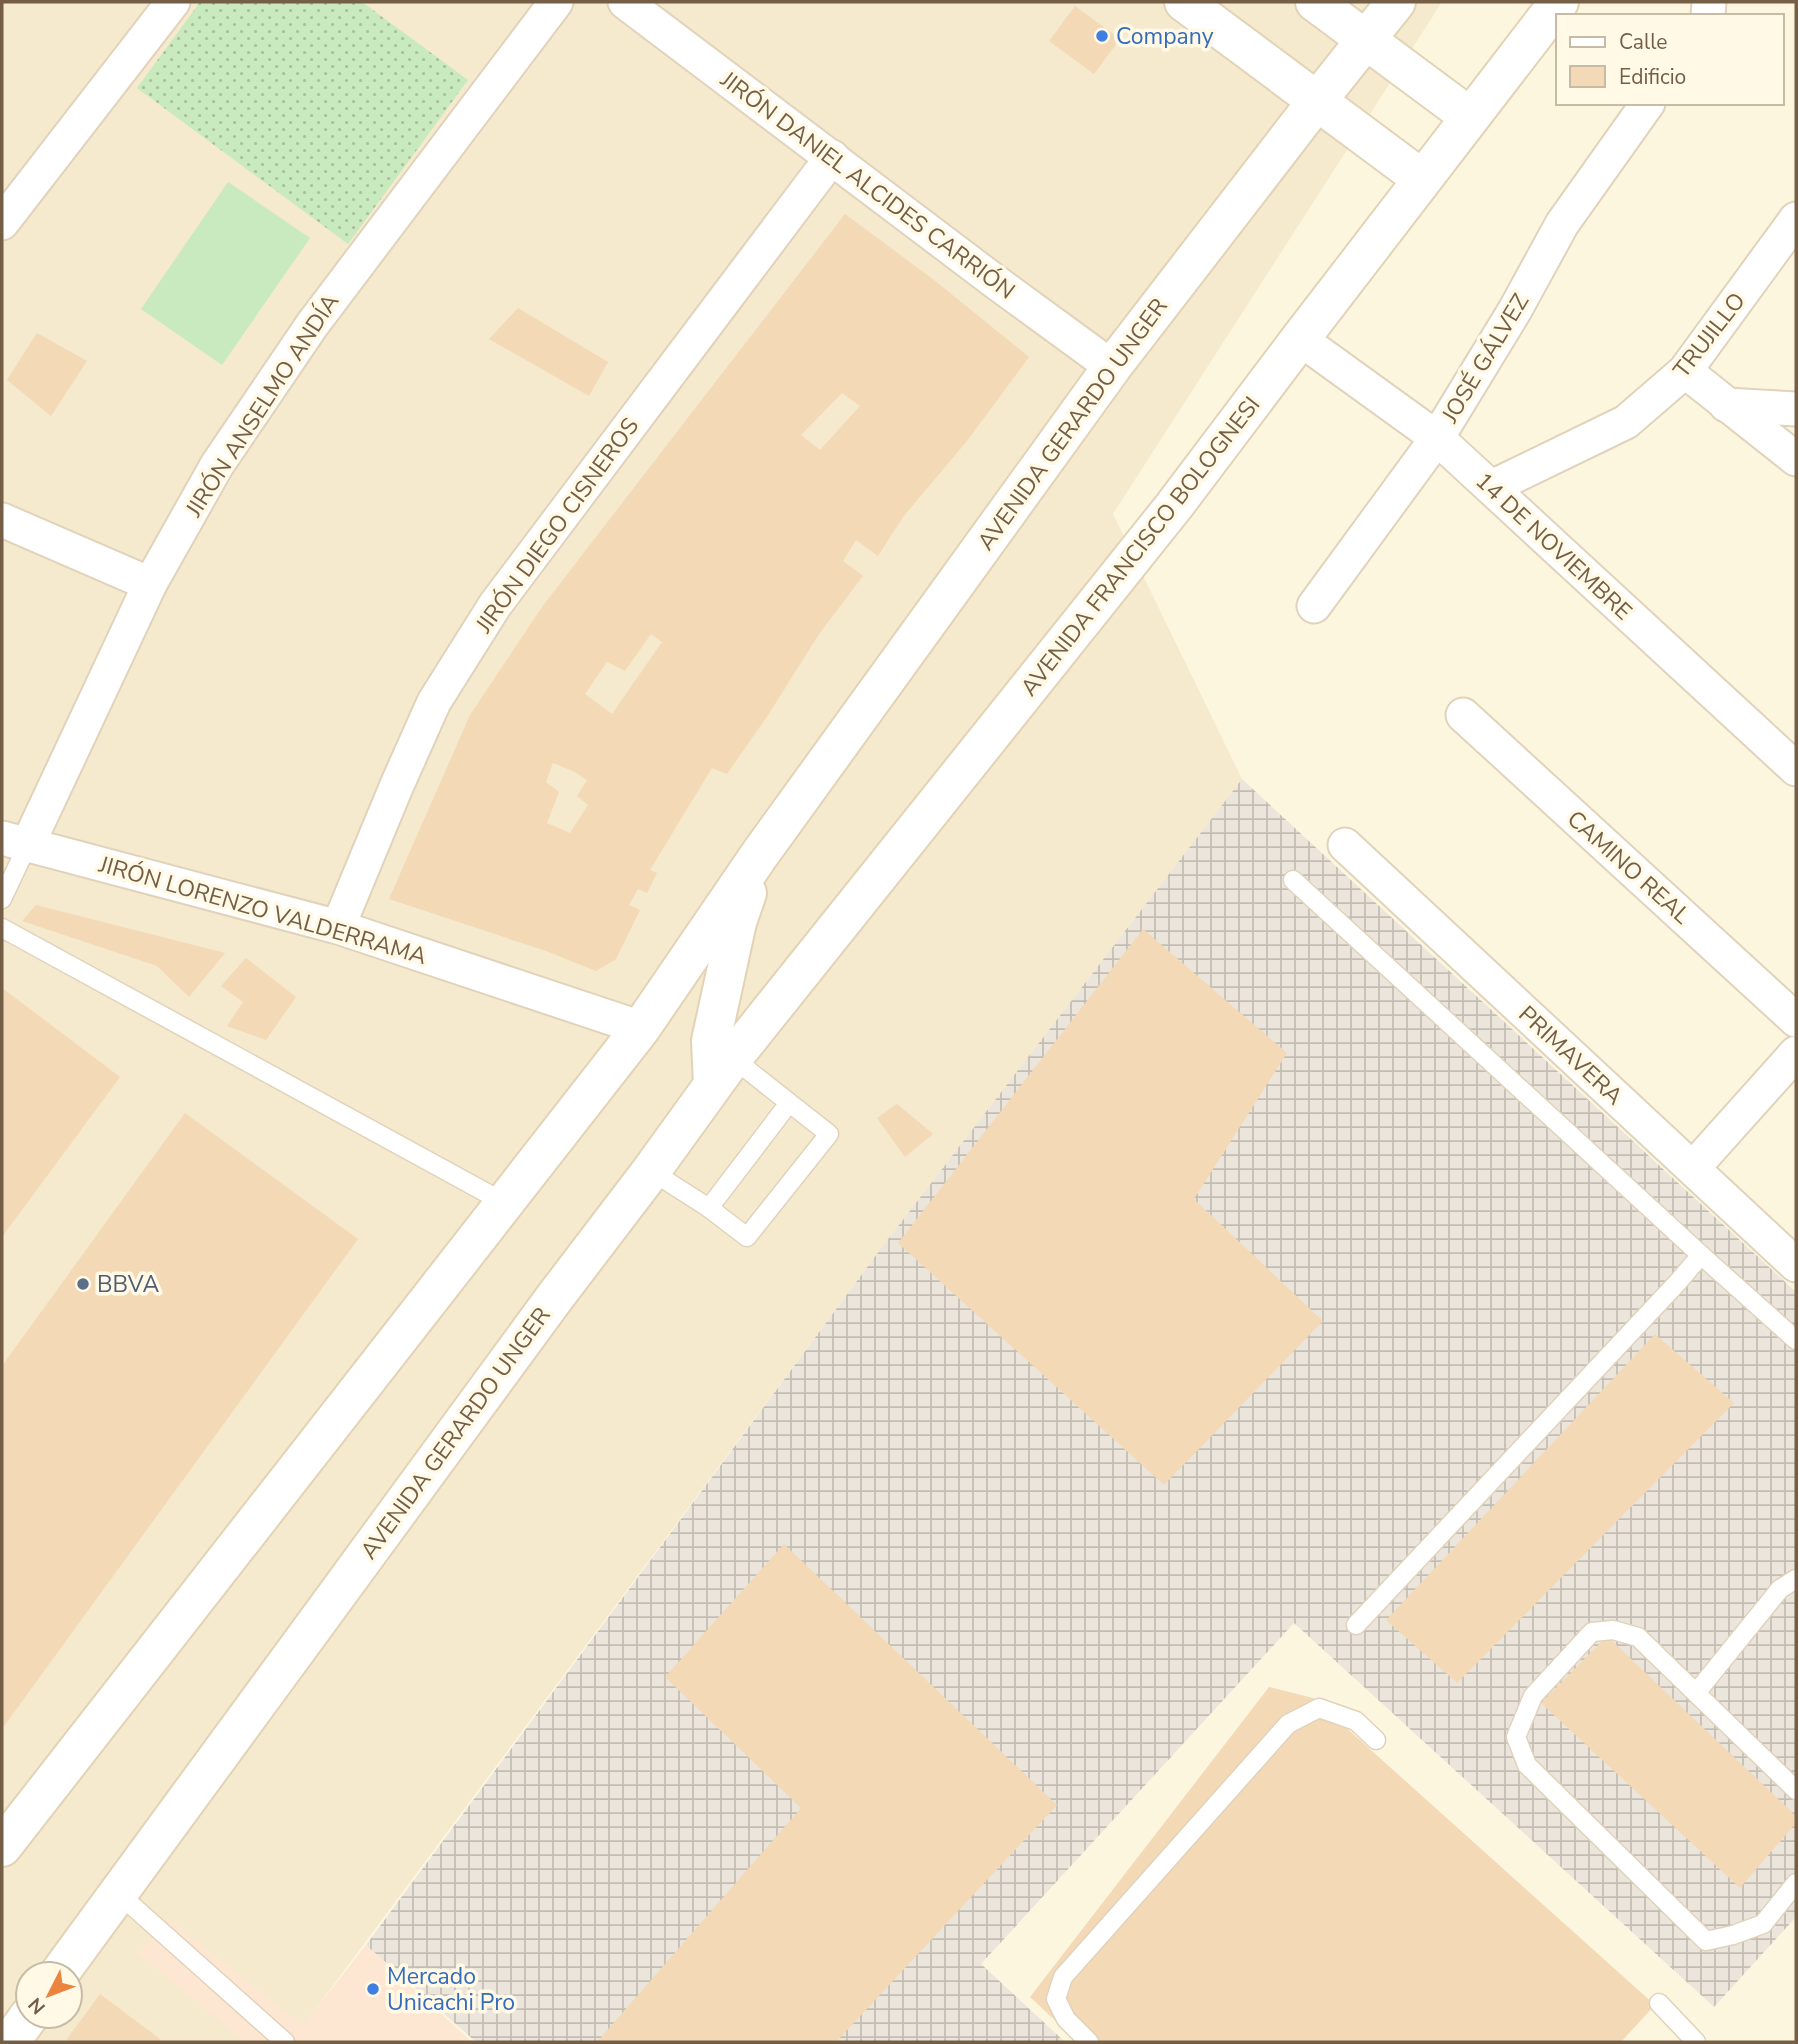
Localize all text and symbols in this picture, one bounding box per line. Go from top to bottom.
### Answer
legend [1556,14,1784,105]
place label: Company [1116,21,1214,52]
marker: Company [1094,28,1110,44]
text: Calle [1619,28,1667,56]
text: Edificio [1619,63,1686,91]
street label: JIRÓN DANIEL ALCIDES CARRIÓN [714,64,1021,306]
street label: TRUJILLO [1666,286,1753,384]
street label: JIRÓN ANSELMO ANDÍA [178,288,346,523]
street label: JOSÉ GÁLVEZ [1434,288,1536,429]
street label: AVENIDA GERARDO UNGER [970,292,1174,557]
street label: AVENIDA FRANCISCO BOLOGNESI [1014,390,1267,702]
street label: JIRÓN DIEGO CISNEROS [468,412,646,640]
street label: 14 DE NOVIEMBRE [1469,466,1639,627]
street label: CAMINO REAL [1560,804,1697,931]
street label: JIRÓN LORENZO VALDERRAMA [95,849,430,972]
street label: PRIMAVERA [1512,999,1630,1112]
place label: BBVA [97,1269,159,1300]
marker: BBVA [75,1276,91,1292]
street label: AVENIDA GERARDO UNGER [353,1301,557,1566]
north arrow [14,1960,84,2030]
place label: Mercado Unicachi Pro [387,1961,515,2018]
marker: Mercado Unicachi Pro [365,1981,381,1997]
text: N [23,1992,52,2020]

